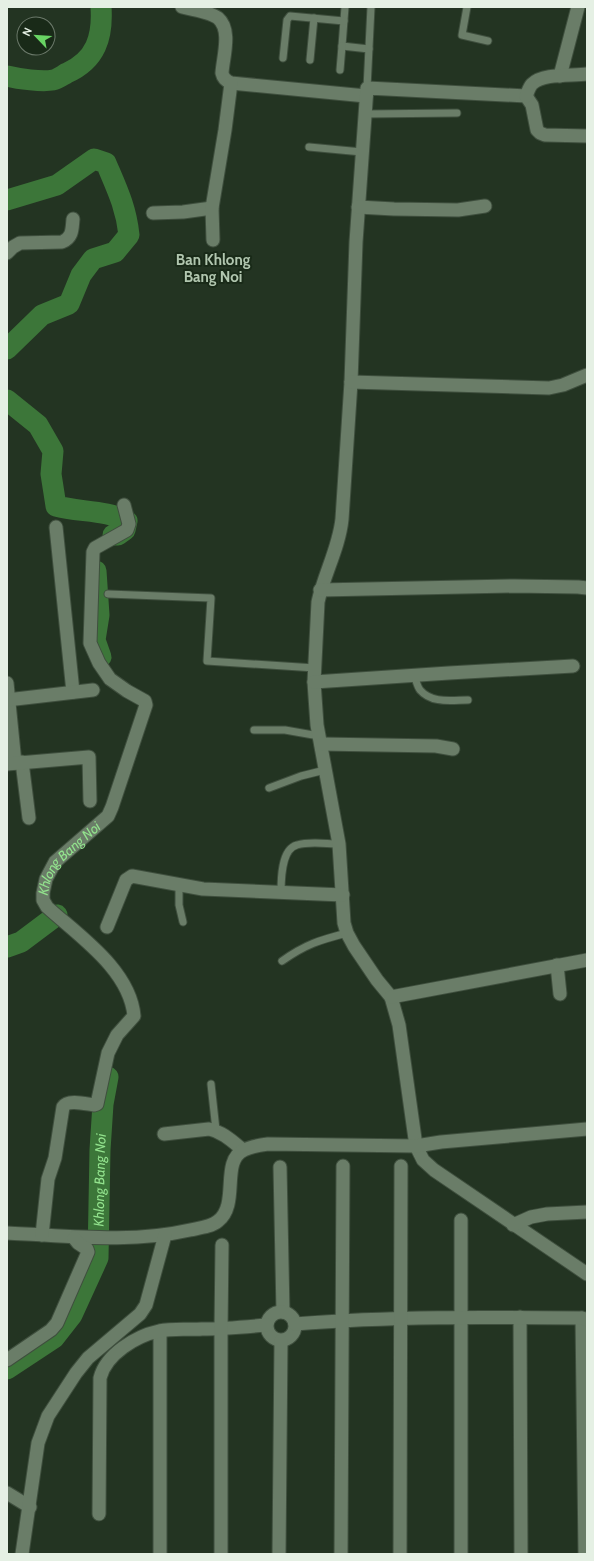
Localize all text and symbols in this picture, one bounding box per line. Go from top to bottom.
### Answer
north arrow [16,16,56,56]
text: N [19,25,35,38]
district label: Ban Khlong Bang Noi [176,251,251,286]
water label: Khlong Bang Noi [34,817,105,897]
water label: Khlong Bang Noi [90,1132,110,1227]

